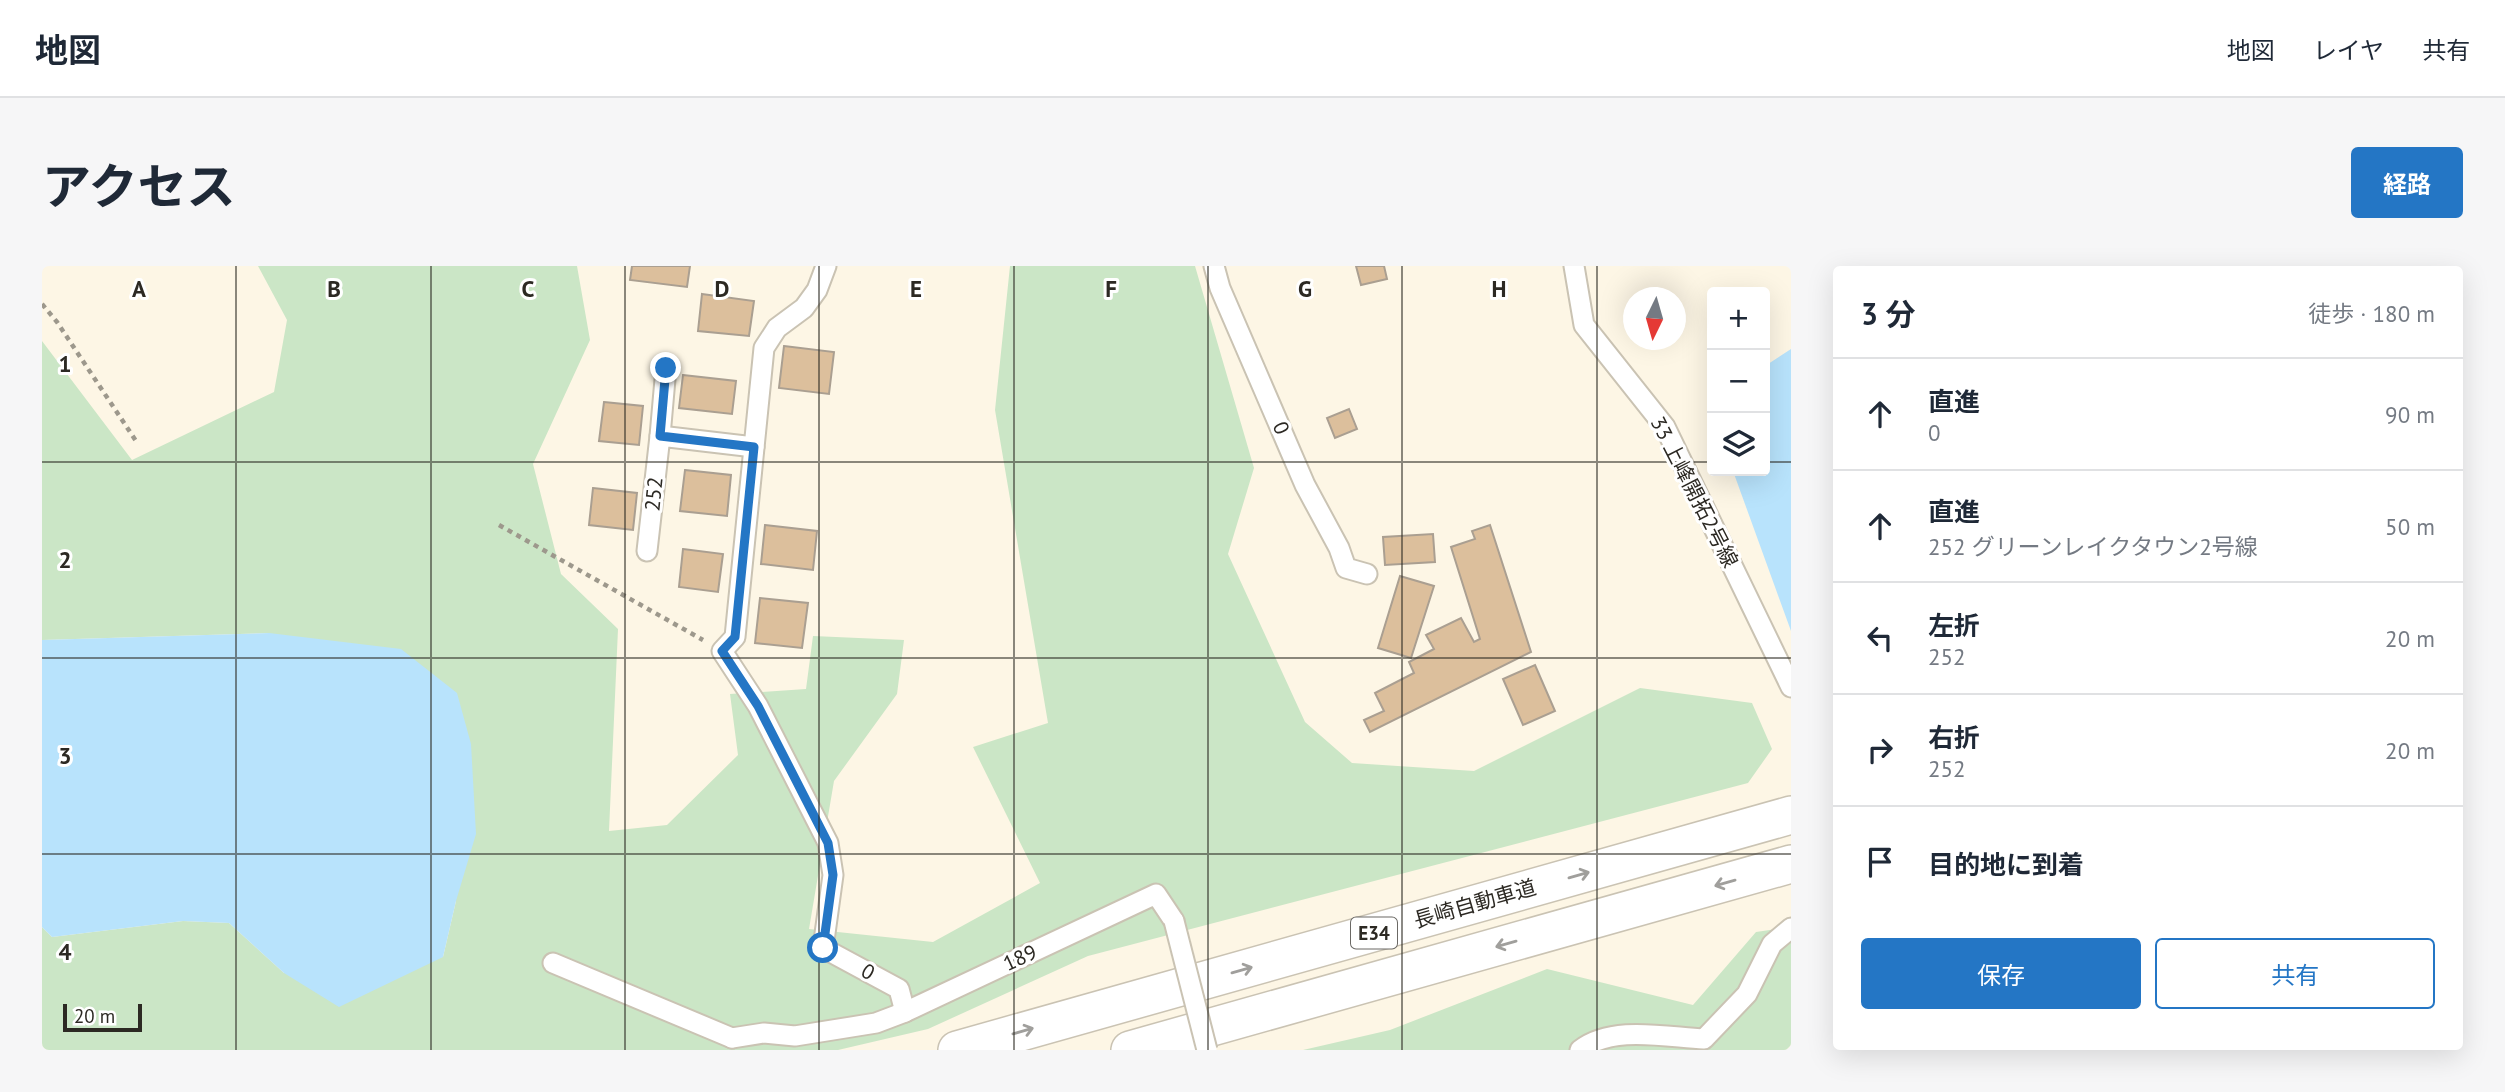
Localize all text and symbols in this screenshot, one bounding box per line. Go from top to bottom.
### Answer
text: 地図 [35,28,101,71]
text: 地図 [2227,35,2275,66]
text: レイヤ [2313,35,2384,66]
text: 共有 [2422,35,2470,66]
button: 経路 [2351,147,2463,218]
text: アクセス [42,154,236,218]
text: A [132,274,146,303]
text: B [327,274,341,303]
text: C [522,274,535,303]
text: D [715,274,729,303]
text: E [910,274,922,303]
text: F [1105,274,1117,303]
text: G [1298,274,1312,303]
text: H [1492,274,1506,303]
north arrow [1623,287,1686,350]
map controls [1707,287,1770,476]
button: + [1707,287,1770,350]
text: 3 分 [1861,294,1916,333]
text: 徒歩 · 180 m [2308,299,2435,328]
text: 1 [58,349,72,378]
button: − [1707,350,1770,413]
route end [650,352,681,383]
text: 直進 [1928,385,1980,418]
icon: ahead [1861,395,1899,433]
text: 90 m [2385,400,2435,429]
street label: 33 上峰開拓2号線 [1645,412,1744,572]
button: layers [1707,413,1770,476]
street label: 0 [1267,417,1296,438]
text: 0 [1928,418,1941,447]
street label: 252 [638,475,669,512]
text: 直進 [1928,495,1980,528]
icon: ahead [1861,507,1899,545]
text: 50 m [2385,512,2435,541]
text: 252 グリーンレイクタウン2号線 [1928,532,2258,561]
text: 2 [58,545,72,574]
text: 左折 [1928,609,1980,642]
icon: left [1861,619,1899,657]
text: 20 m [2385,624,2435,653]
text: 252 [1928,642,1966,671]
text: 右折 [1928,721,1980,754]
icon: right [1861,731,1899,769]
text: 20 m [2385,736,2435,765]
text: 3 [58,741,72,770]
text: 252 [1928,754,1966,783]
icon: arrive [1861,843,1899,881]
text: 目的地に到着 [1928,848,2084,881]
one-way arrow [1567,868,1590,881]
street label: 長崎自動車道 [1411,873,1539,934]
one-way arrow [1715,877,1737,890]
road number: E34 [1351,918,1397,948]
route start [807,932,838,963]
text: 4 [58,937,72,966]
street label: 189 [999,938,1041,977]
button: 保存 [1861,938,2141,1009]
button: 共有 [2155,938,2435,1009]
one-way arrow [1495,939,1517,952]
street label: 0 [857,957,880,986]
one-way arrow [1231,962,1253,975]
scale bar [63,1001,142,1033]
text: 20 m [74,1004,115,1028]
one-way arrow [1012,1024,1034,1037]

